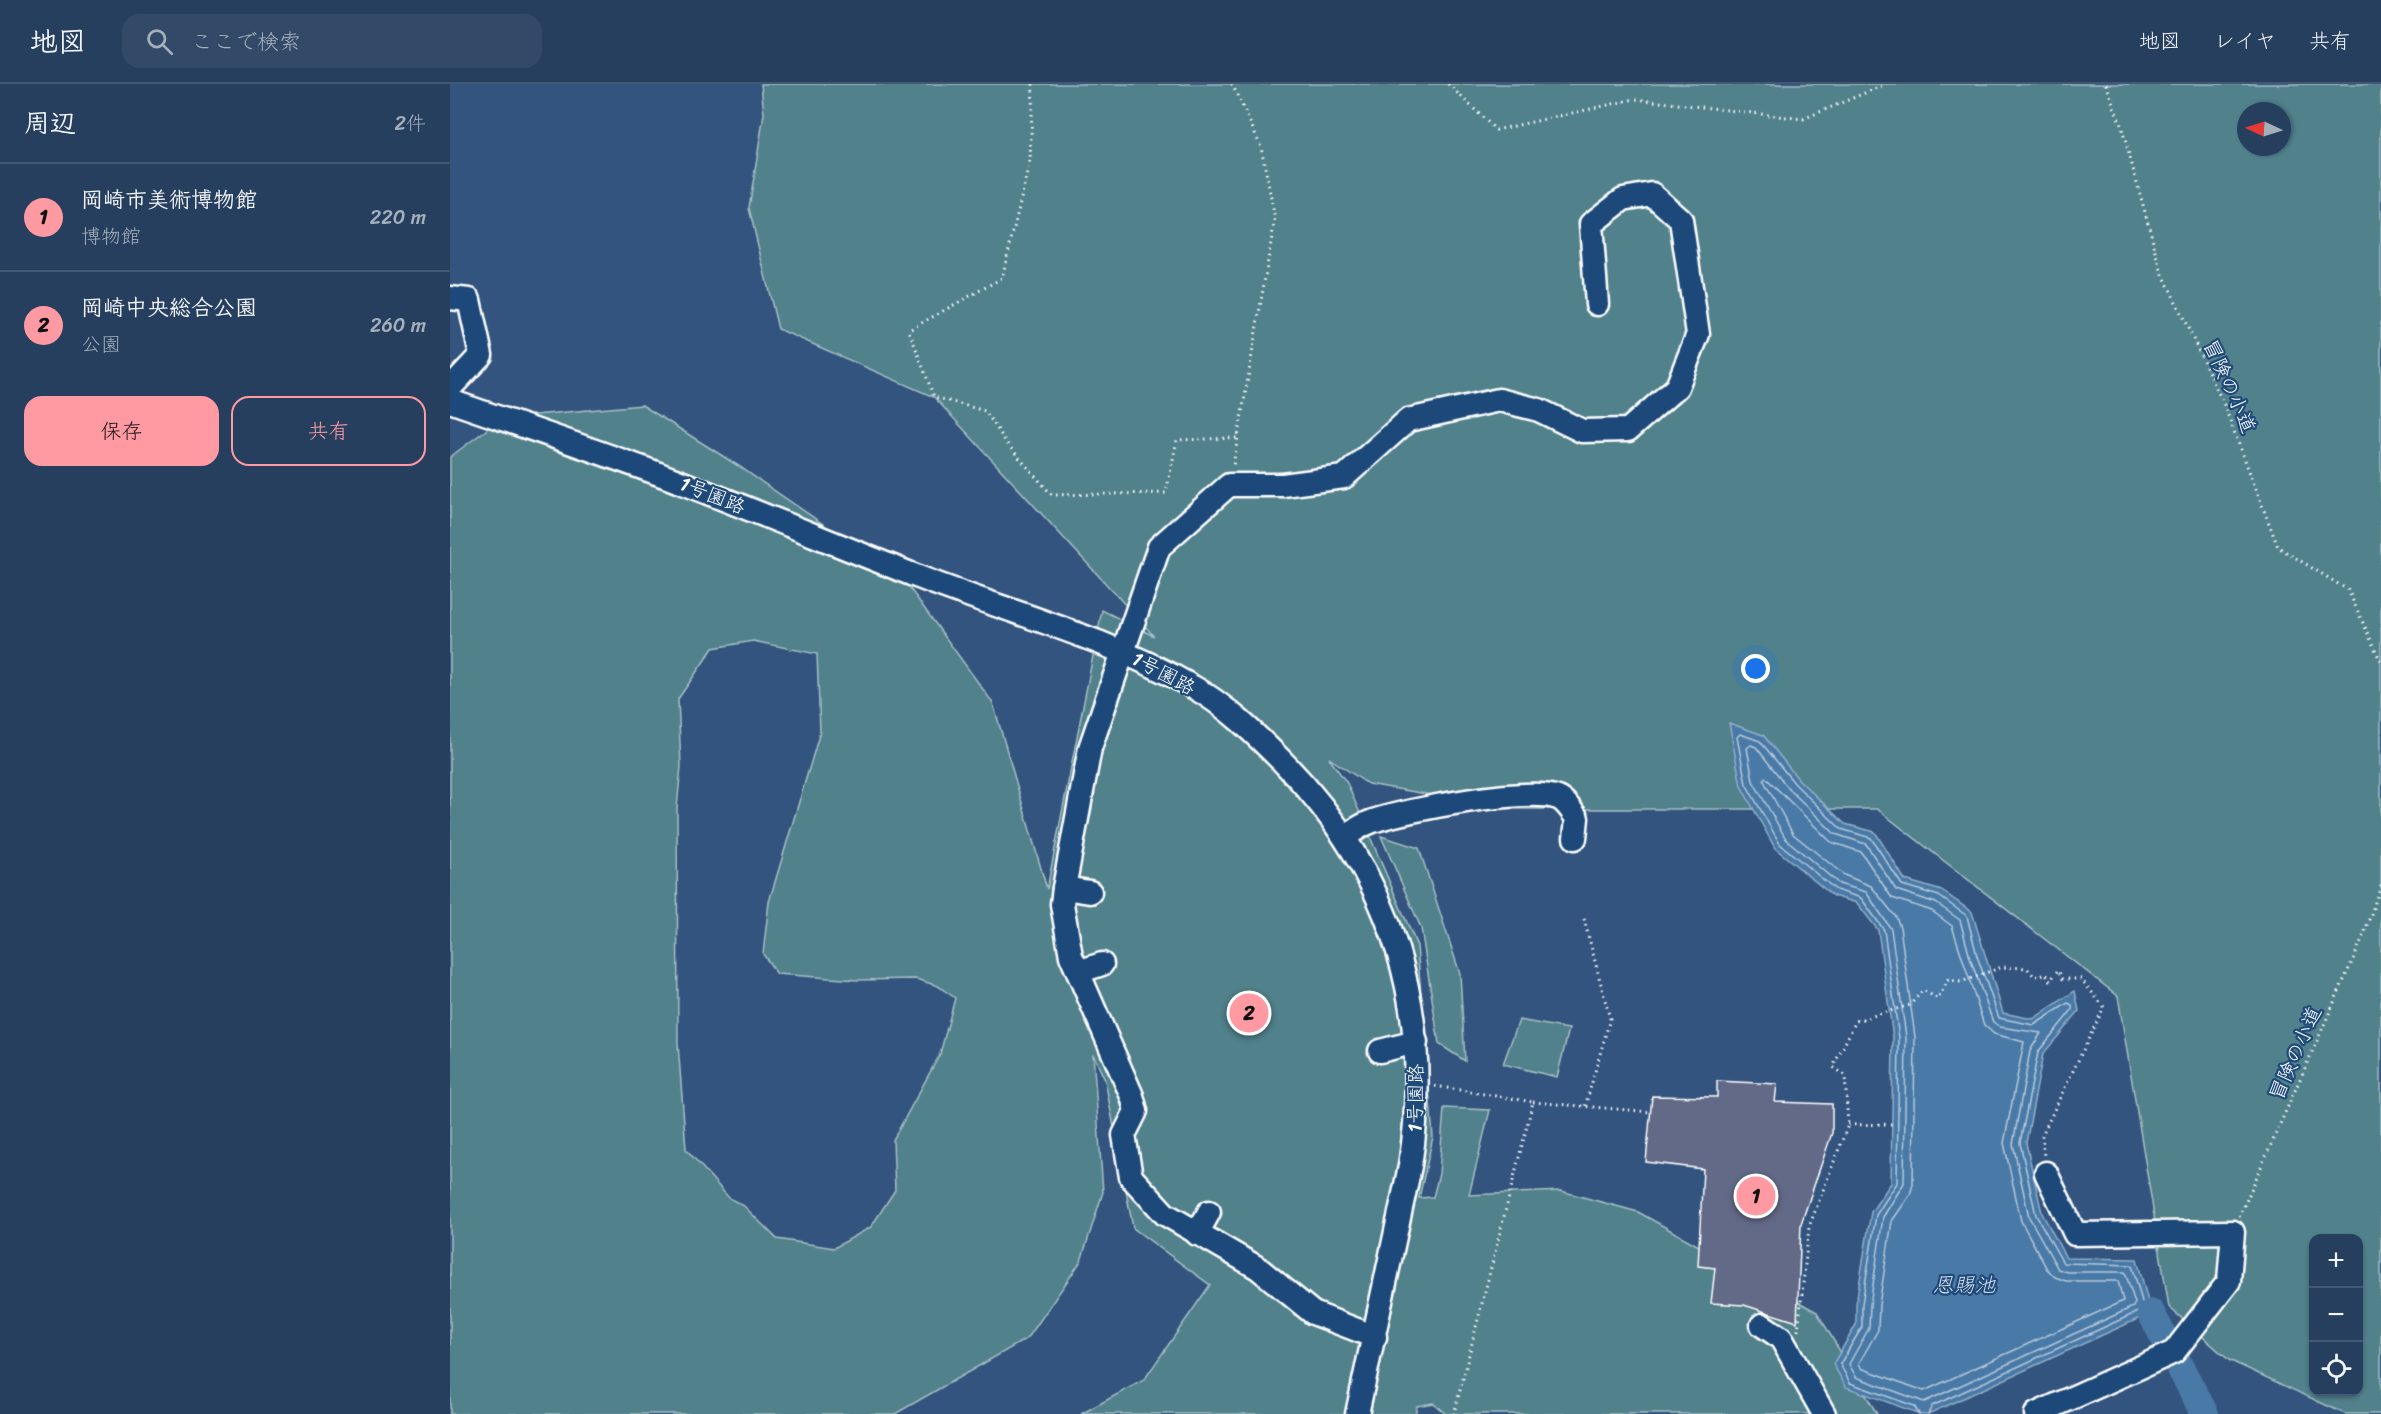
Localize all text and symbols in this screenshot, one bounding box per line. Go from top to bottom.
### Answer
search box [122,14,542,68]
text: 地図 [30,17,86,66]
text: ここで検索 [191,22,301,61]
text: 地図 [2139,22,2181,60]
text: レイヤ [2214,22,2276,60]
text: 共有 [2309,22,2351,60]
icon: search [143,25,176,58]
text: 周辺 [24,100,76,146]
north arrow [2237,102,2291,156]
text: 2件 [394,106,426,141]
text: 岡崎市美術博物館 [81,180,257,219]
text: 1 [39,200,48,235]
text: 220 m [370,200,426,235]
text: 博物館 [81,219,141,254]
text: 岡崎中央総合公園 [81,288,257,327]
text: 2 [38,308,49,343]
text: 260 m [370,308,426,343]
text: 公園 [81,327,121,362]
street label: 冒険の小道 [2193,333,2266,439]
button: 保存 [24,396,219,466]
button: 共有 [231,396,426,466]
street label: 1号園路 [674,466,751,525]
street label: 1号園路 [1125,642,1202,705]
your location [1741,654,1770,683]
pin: 2 [1230,990,1268,1036]
street label: 冒険の小道 [2259,1000,2332,1106]
street label: 1号園路 [1397,1063,1434,1133]
pin: 1 [1736,1174,1776,1218]
map controls [2309,1234,2363,1396]
button: + [2309,1234,2363,1288]
water label: 恩賜池 [1933,1266,1996,1304]
button: − [2309,1288,2363,1342]
button: locate [2309,1342,2363,1396]

